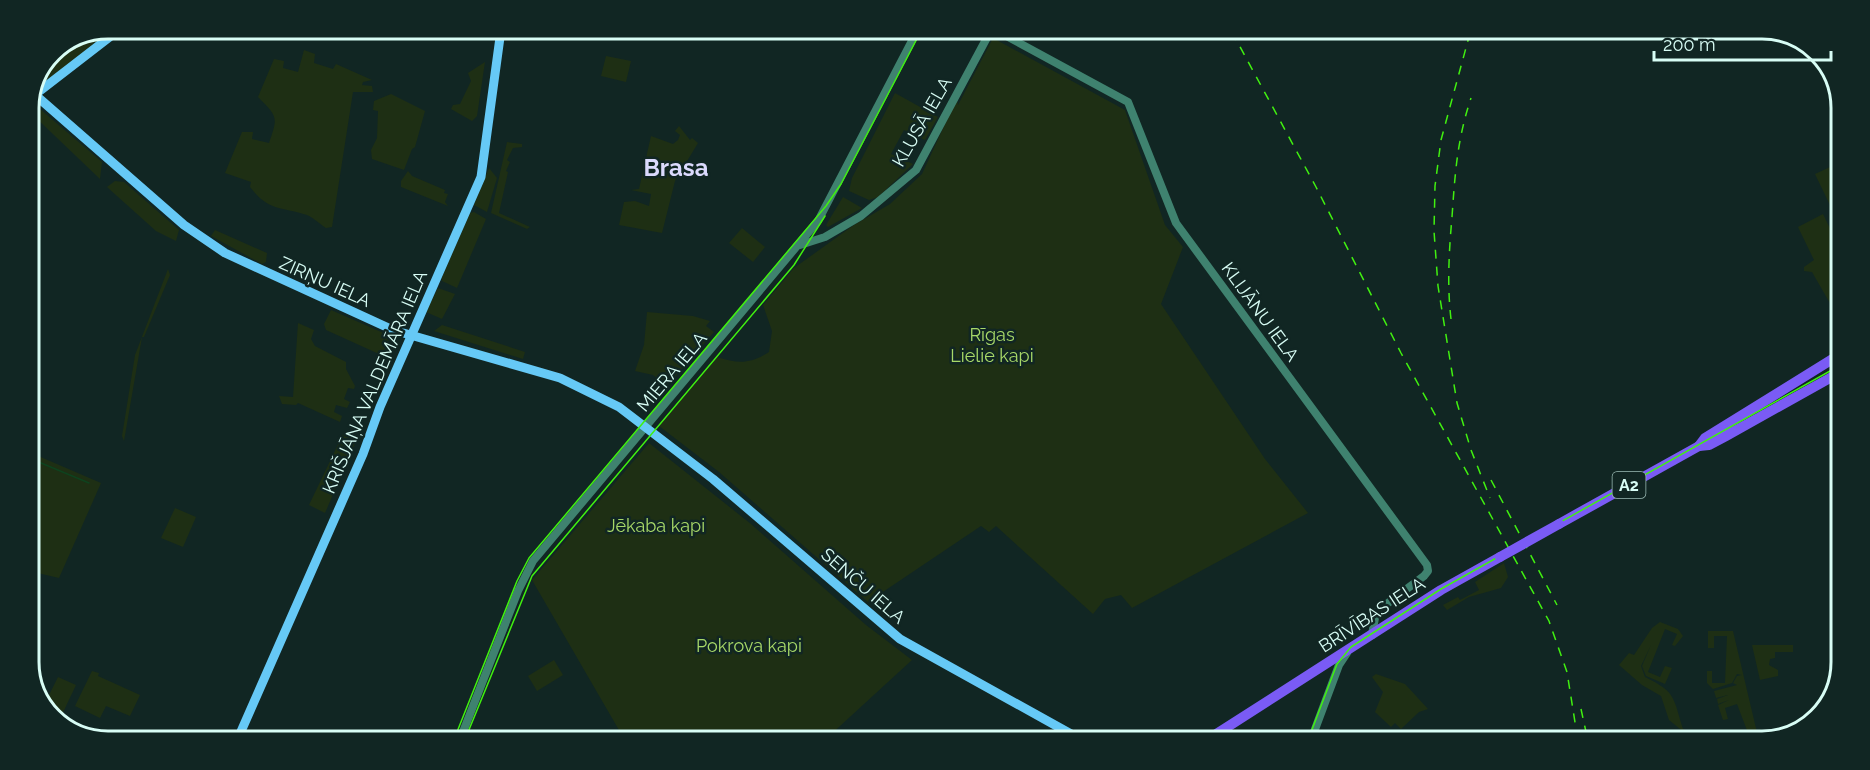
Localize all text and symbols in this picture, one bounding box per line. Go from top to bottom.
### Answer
scale bar [1654,24,1831,62]
text: 200 m [1663,34,1716,55]
street label: KLUSĀ IELA [887,73,956,170]
district label: Brasa [644,153,709,182]
street label: ZIRŅU IELA [276,252,374,311]
street label: KLIJĀNU IELA [1217,258,1303,365]
street label: KRIŠJĀŅA VALDEMĀRA IELA [317,267,431,497]
park label: Rīgas Lielie kapi [950,324,1034,366]
street label: MIERA IELA [632,328,711,416]
road number: A2 [1612,472,1646,498]
park label: Jēkaba kapi [607,515,705,536]
street label: SENČU IELA [817,543,910,628]
street label: BRĪVĪBAS IELA [1315,572,1429,657]
park label: Pokrova kapi [696,635,802,656]

